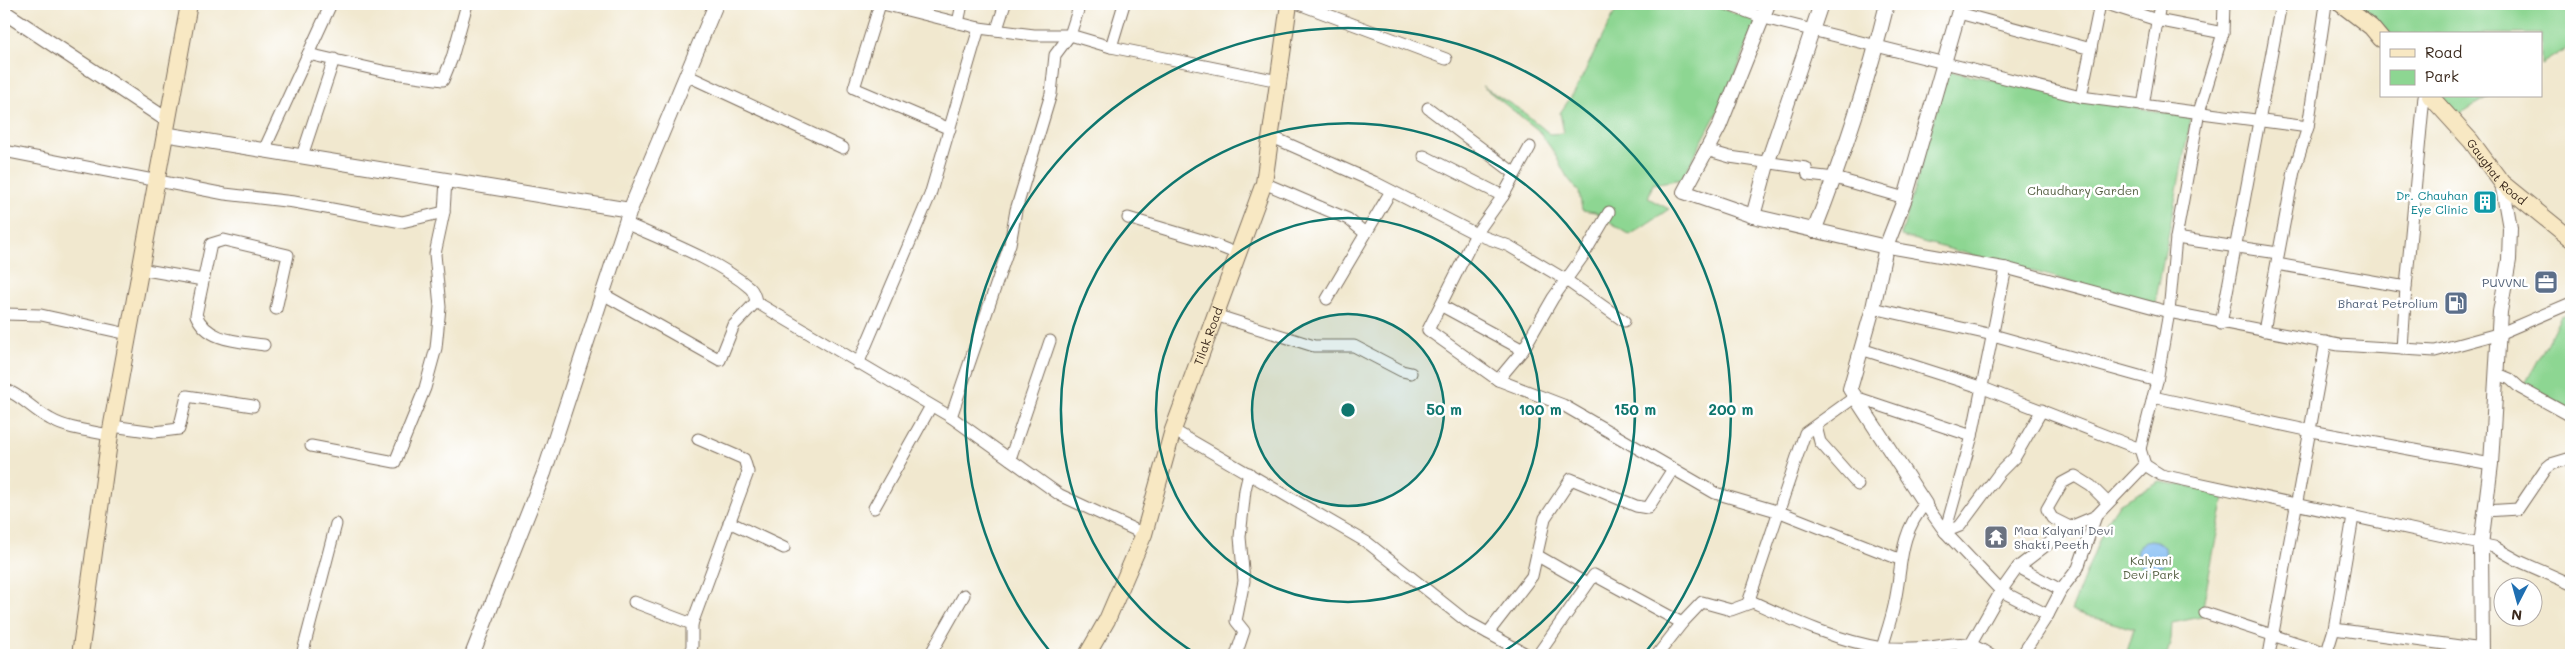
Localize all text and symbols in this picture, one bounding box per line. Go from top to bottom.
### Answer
legend [2380,32,2542,98]
text: Road [2425,42,2462,62]
text: Park [2425,66,2459,86]
street label: Gaughat Road [2464,135,2530,208]
park label: Chaudhary Garden [2027,182,2139,198]
place label: Dr. Chauhan Eye Clinic [2396,187,2468,217]
building icon: Dr. Chauhan Eye Clinic [2472,189,2498,215]
office icon: PUVVNL [2533,269,2559,295]
place label: PUVVNL [2482,274,2529,290]
fuel station icon: Bharat Petrolium [2443,290,2469,316]
place label: Bharat Petrolium [2338,295,2438,311]
street label: Tilak Road [1190,304,1226,367]
text: 50 m [1426,399,1462,419]
text: 100 m [1518,399,1562,419]
text: 150 m [1614,399,1656,419]
text: 200 m [1709,399,1754,419]
centre of rings [1339,401,1357,419]
place label: Maa Kalyani Devi Shakti Peeth [2014,522,2114,552]
temple icon: Maa Kalyani Devi Shakti Peeth [1983,524,2009,550]
park label: Kalyani Devi Park [2123,552,2179,582]
north arrow [2492,576,2542,626]
text: N [2510,605,2523,625]

